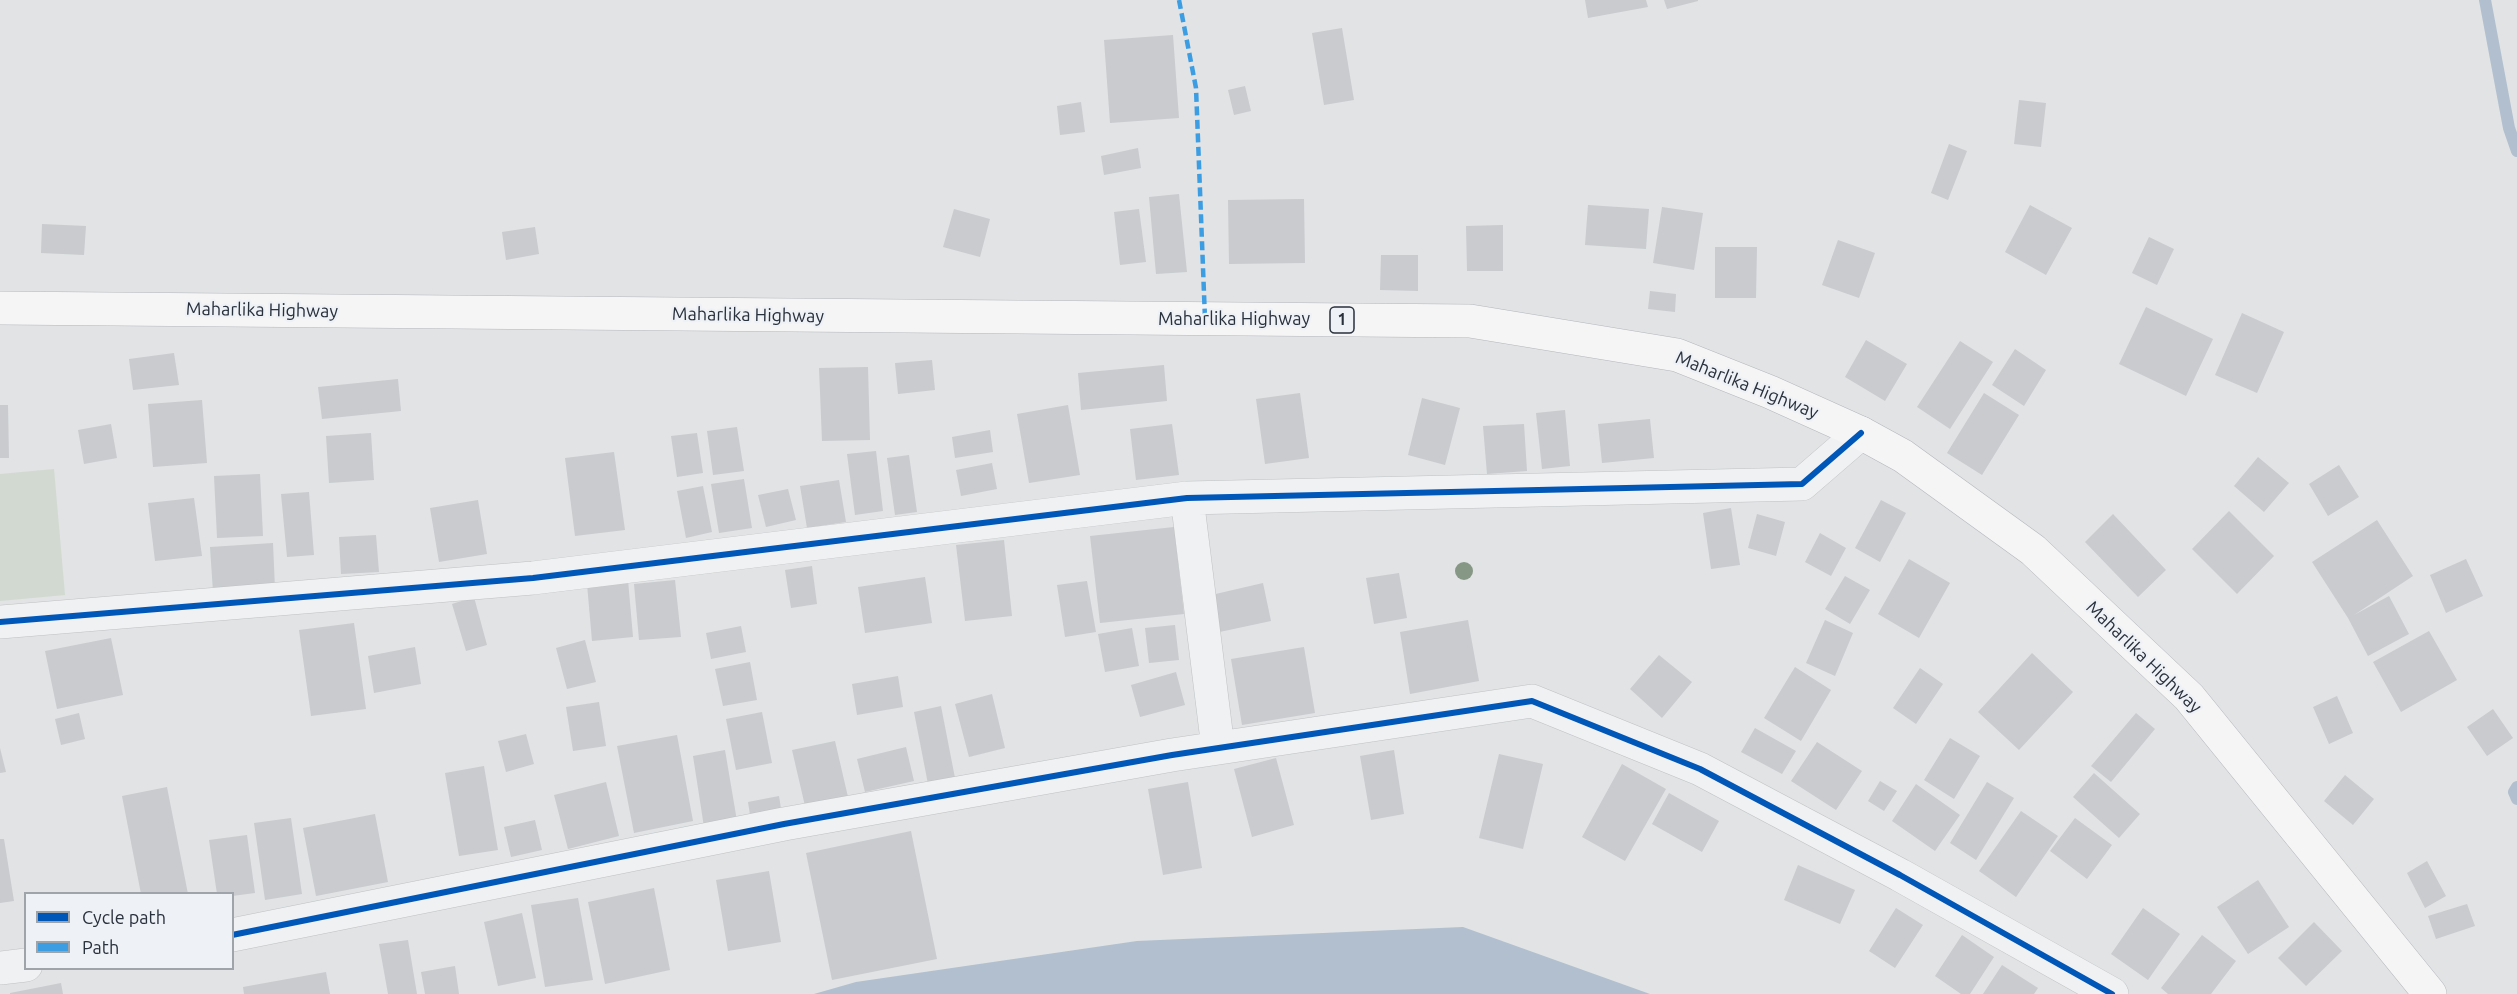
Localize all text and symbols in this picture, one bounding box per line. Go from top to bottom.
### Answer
street label: Maharlika Highway [186,298,338,322]
street label: Maharlika Highway [672,303,824,327]
road number: 1 [1330,307,1354,333]
street label: Maharlika Highway [1158,308,1310,330]
street label: Maharlika Highway [1672,346,1822,424]
street label: Maharlika Highway [2082,596,2206,718]
legend [24,892,234,970]
text: Cycle path [82,907,166,927]
text: Path [82,937,119,957]

